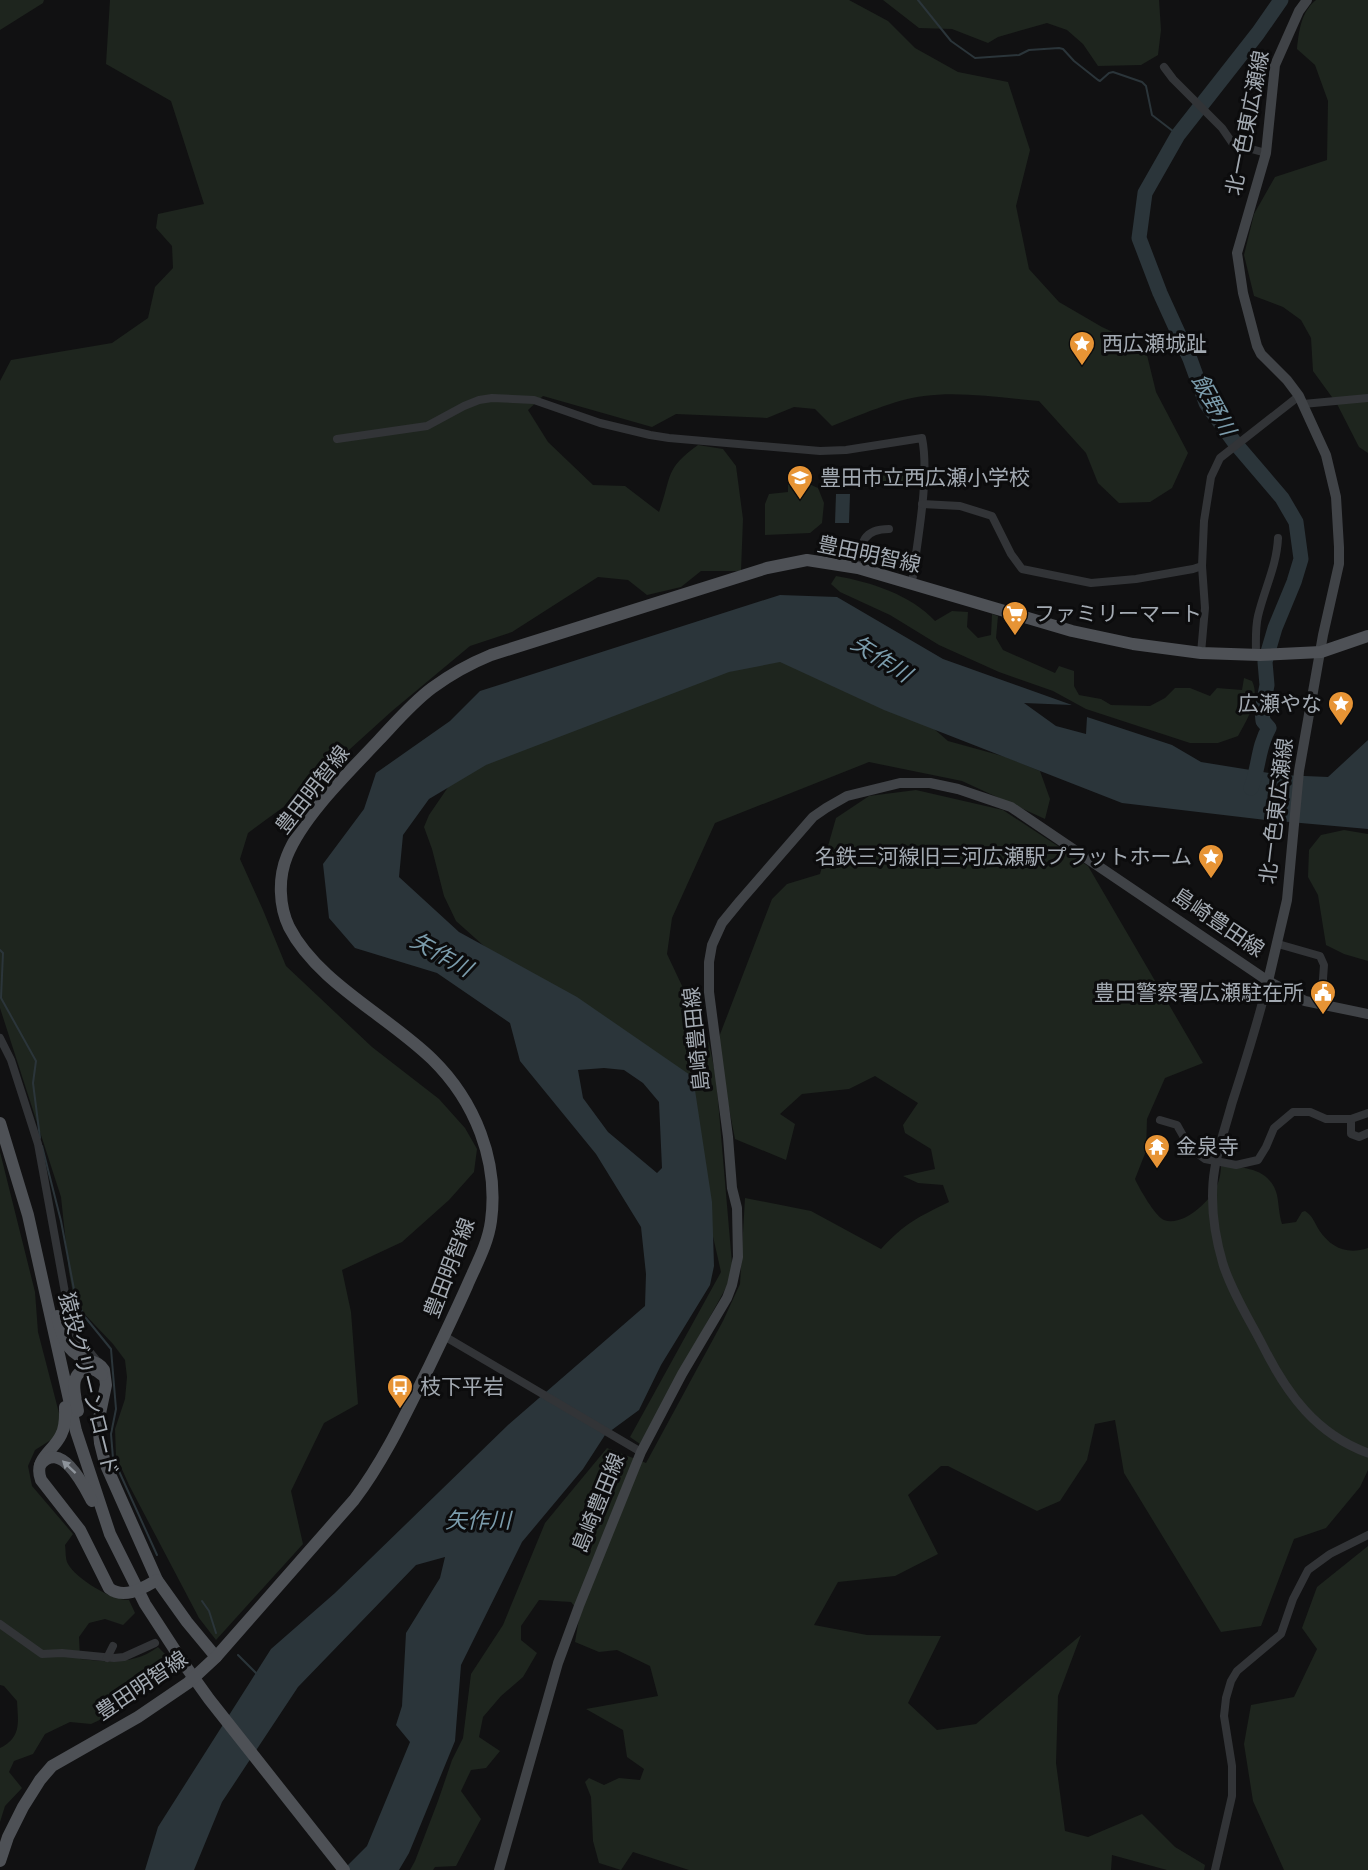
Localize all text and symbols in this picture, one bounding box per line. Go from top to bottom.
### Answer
street label: 北一色東広瀬線 [1223,49,1272,197]
place icon: 西広瀬城趾 [1067,329,1097,367]
place label: 西広瀬城趾 [1102,333,1207,355]
water label: 飯野川 [1187,370,1240,441]
school or university icon: 豊田市立西広瀬小学校 [785,463,815,501]
place label: 豊田市立西広瀬小学校 [820,467,1030,489]
street label: 豊田明智線 [815,533,923,576]
supermarket icon: ファミリーマート [1000,599,1030,637]
place label: ファミリーマート [1034,604,1202,625]
water label: 矢作川 [847,631,917,687]
place icon: 広瀬やな [1326,689,1356,727]
place label: 広瀬やな [1238,693,1322,715]
street label: 北一色東広瀬線 [1257,737,1296,885]
street label: 豊田明智線 [272,742,354,838]
place icon: 名鉄三河線旧三河広瀬駅プラットホーム [1196,842,1226,880]
place label: 名鉄三河線旧三河広瀬駅プラットホーム [815,846,1192,868]
street label: 島崎豊田線 [1169,884,1268,961]
water label: 矢作川 [407,929,477,982]
public building icon: 豊田警察署広瀬駐在所 [1308,978,1338,1016]
place label: 豊田警察署広瀬駐在所 [1094,982,1304,1004]
street label: 島崎豊田線 [680,986,713,1092]
temple icon: 金泉寺 [1142,1132,1172,1170]
place label: 金泉寺 [1176,1136,1239,1158]
street label: 豊田明智線 [420,1215,479,1321]
street label: 猿投グリーンロード [55,1290,122,1478]
bus stop icon: 枝下平岩 [385,1372,415,1410]
place label: 枝下平岩 [420,1376,504,1398]
street label: 島崎豊田線 [569,1450,628,1556]
one-way arrow [61,1460,76,1474]
water label: 矢作川 [445,1509,513,1532]
street label: 豊田明智線 [92,1647,191,1724]

